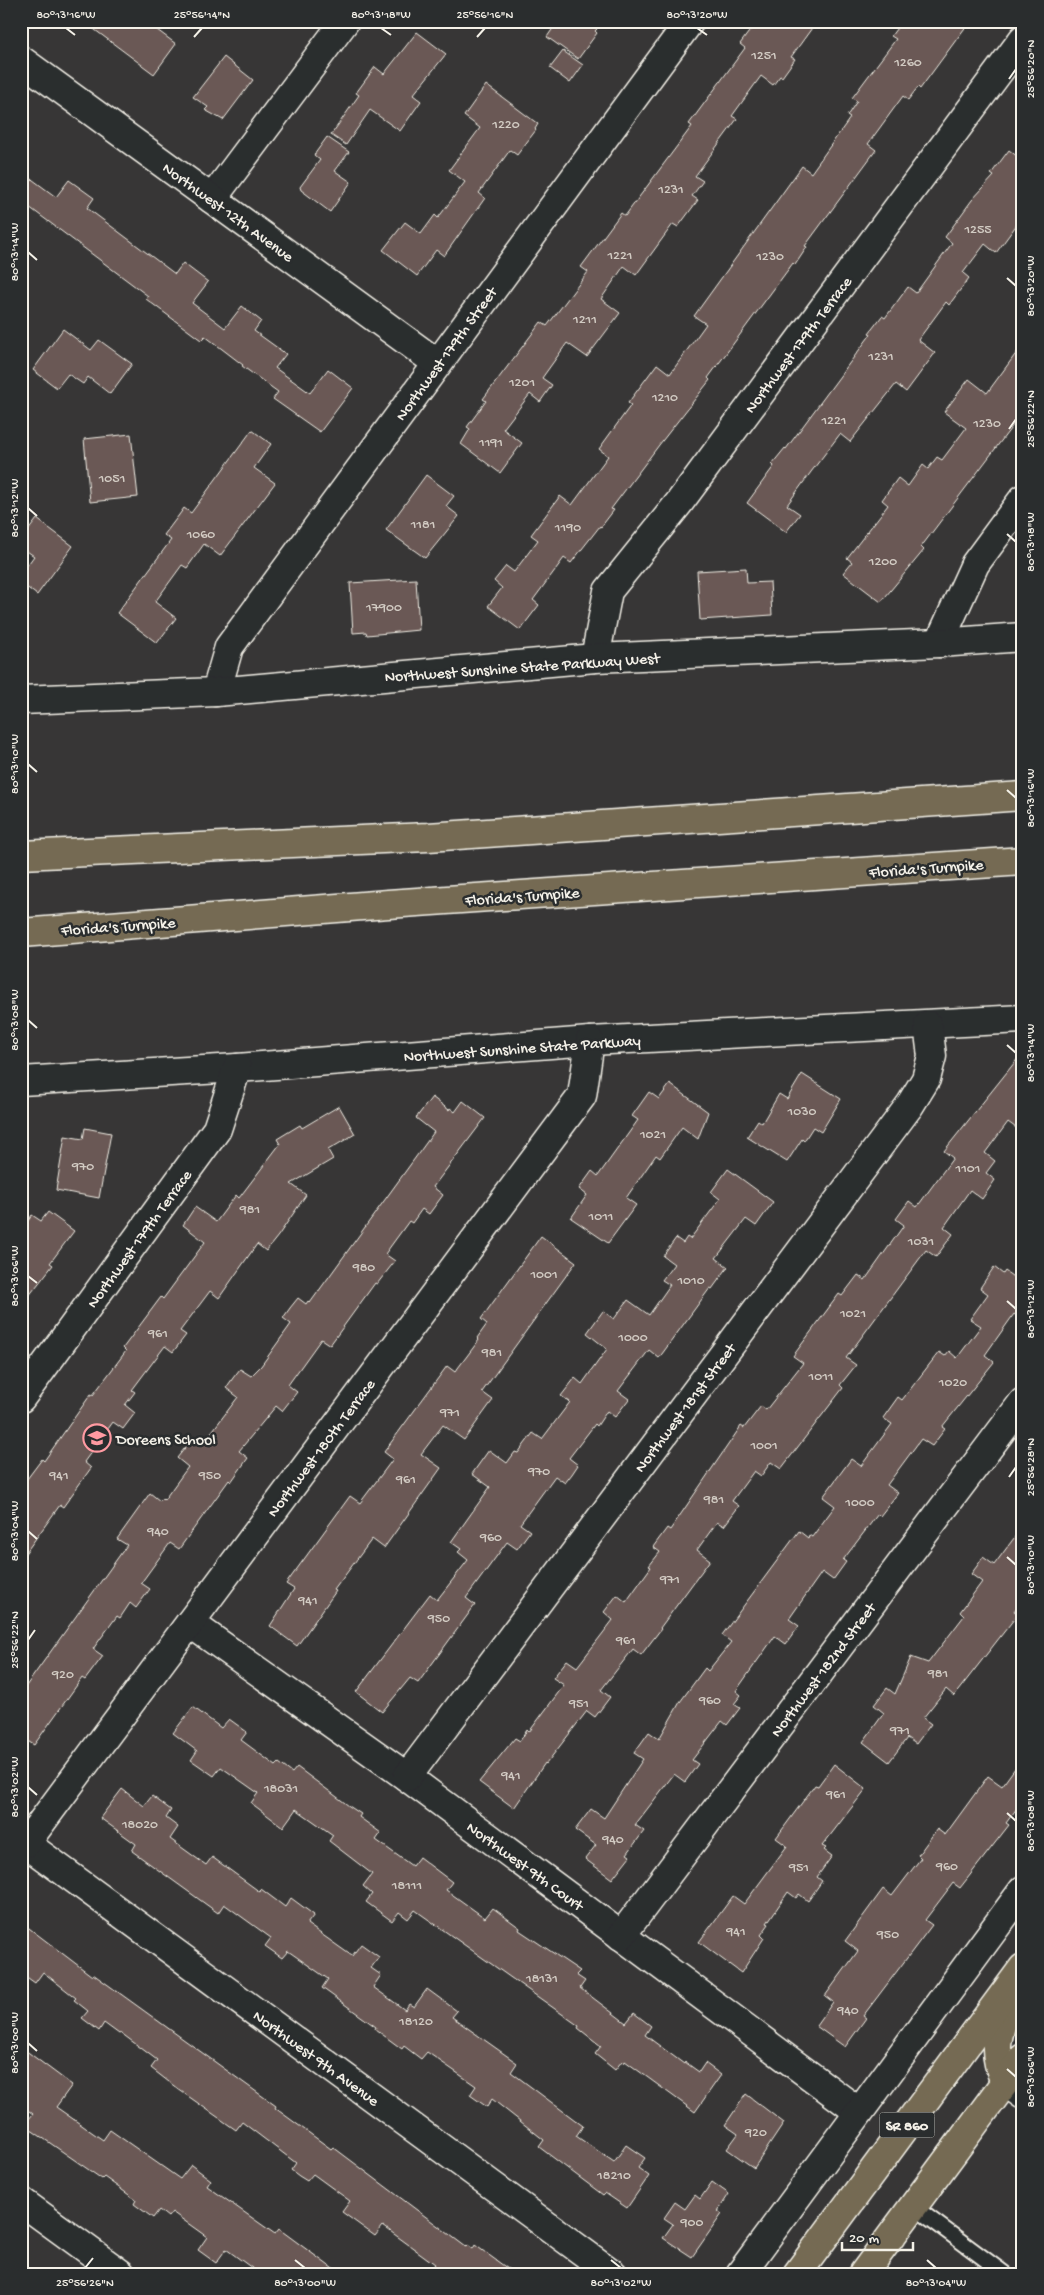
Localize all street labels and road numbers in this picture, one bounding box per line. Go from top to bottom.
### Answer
street label: Northwest 12th Avenue [158,160,297,268]
street label: Northwest 179th Terrace [742,273,858,418]
street label: Northwest 179th Street [393,283,504,426]
street label: Northwest Sunshine State Parkway West [384,650,662,689]
street label: Florida's Turnpike [867,857,985,884]
street label: Florida's Turnpike [463,885,581,912]
street label: Florida's Turnpike [59,915,177,942]
street label: Northwest Sunshine State Parkway [403,1033,642,1068]
street label: Northwest 179th Terrace [84,1167,198,1313]
street label: Northwest 181st Street [632,1340,742,1478]
street label: Northwest 180th Terrace [265,1376,381,1522]
street label: Northwest 182nd Street [768,1599,882,1742]
street label: Northwest 9th Court [462,1819,587,1918]
street label: Northwest 9th Avenue [248,2008,382,2112]
road number: SR 860 [880,2112,934,2138]

